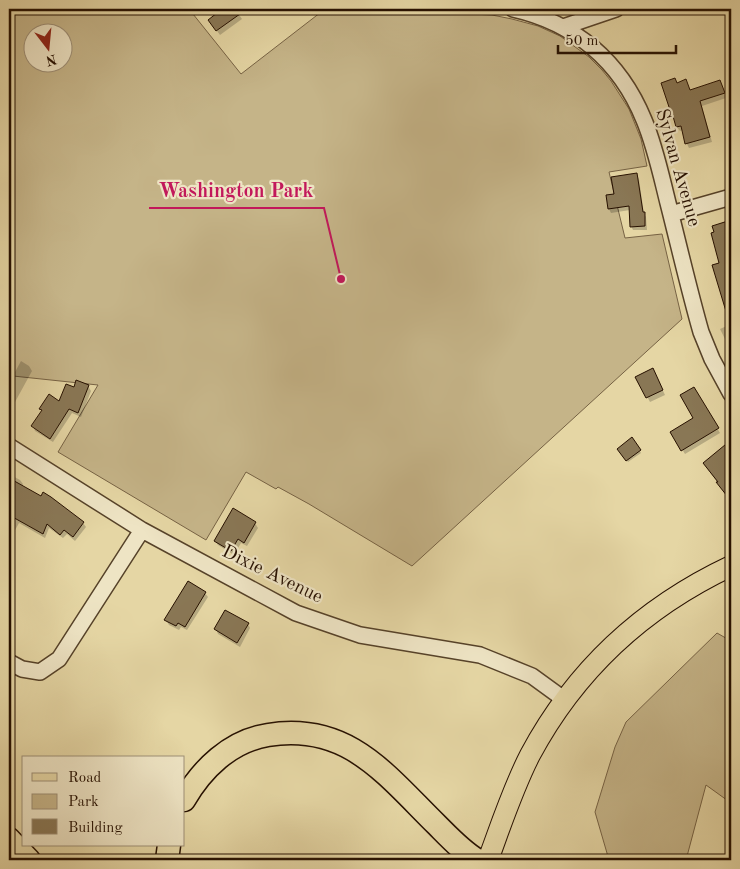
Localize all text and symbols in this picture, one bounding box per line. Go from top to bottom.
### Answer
north arrow [22,22,72,72]
scale bar [558,22,675,54]
text: 50 m [565,34,599,49]
text: N [44,51,58,68]
street label: Sylvan Avenue [651,107,703,229]
callout: Washington Park [149,173,324,208]
text: Washington Park [159,182,313,202]
street label: Dixie Avenue [219,542,325,608]
legend [22,756,185,846]
text: Road [68,771,102,786]
text: Park [68,795,99,810]
text: Building [68,821,123,836]

